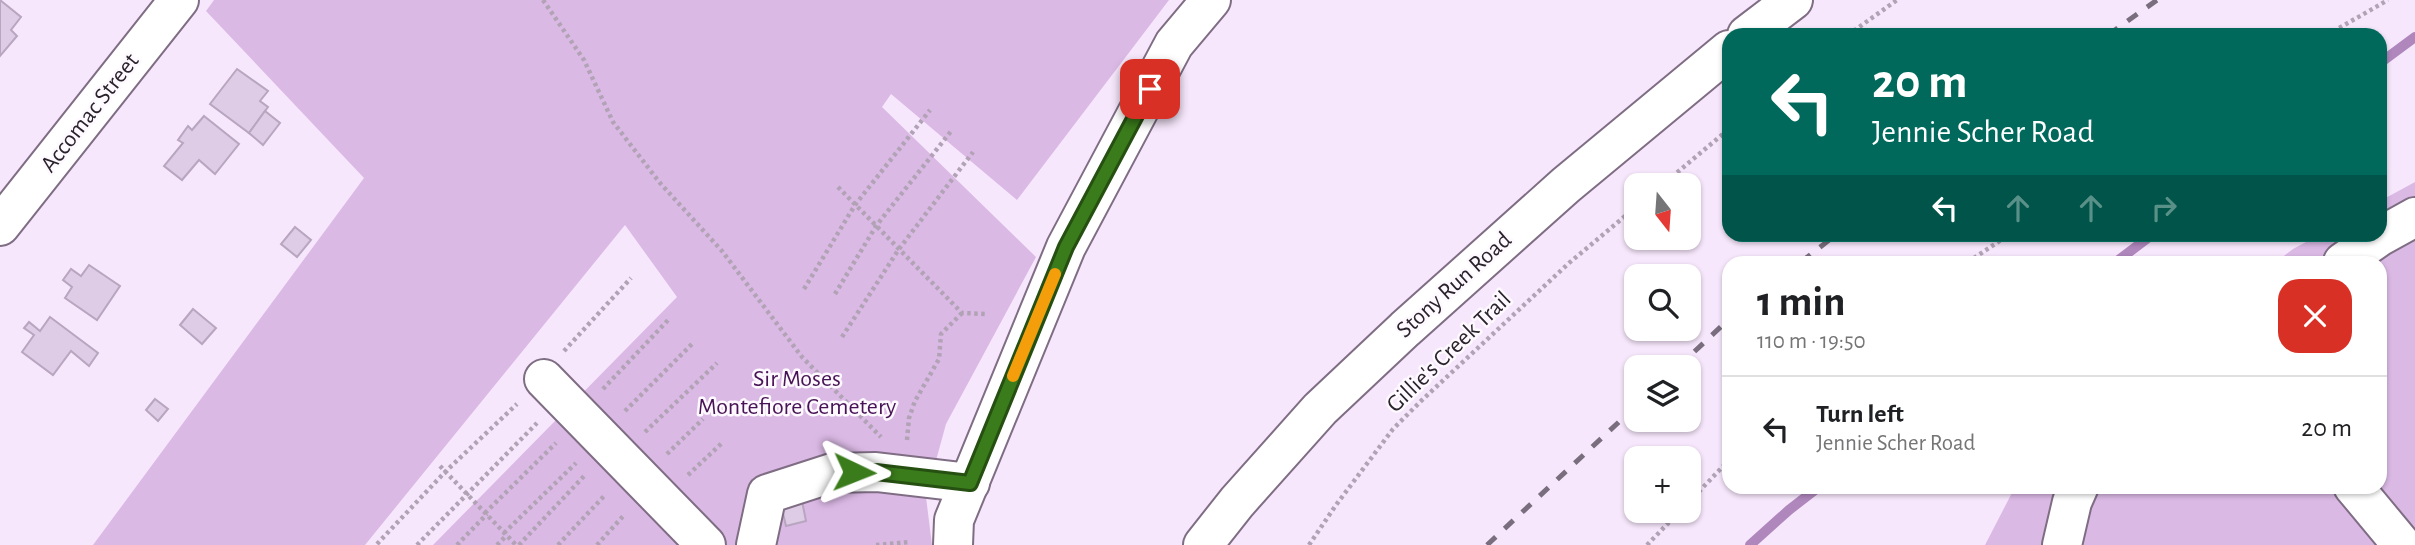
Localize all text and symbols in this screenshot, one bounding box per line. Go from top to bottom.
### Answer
street label: Accomac Street [36,49,144,177]
icon: left [1757,56,1848,147]
text: 20 m [1872,58,1968,107]
pin [1120,59,1180,119]
icon: arrive [1131,70,1169,108]
text: Jennie Scher Road [1872,116,2094,148]
north arrow [1624,173,1701,250]
map controls [1624,173,1701,523]
icon: left [1926,189,1964,227]
icon: ahead [1999,189,2037,227]
icon: ahead [2072,189,2110,227]
icon: right [2145,189,2183,227]
street label: Stony Run Road [1392,227,1516,343]
button: search [1624,264,1701,341]
button: close [2278,279,2352,353]
text: 1 min [1757,281,1846,323]
street label: Gillie's Creek Trail [1382,287,1516,417]
text: 110 m · 19:50 [1757,330,1866,353]
button: layers [1624,355,1701,432]
park label: Sir Moses Montefiore Cemetery [698,367,896,419]
text: Turn left [1816,401,1904,427]
icon: left [1757,410,1795,448]
text: 20 m [2301,415,2352,441]
text: Jennie Scher Road [1816,432,1976,455]
position arrow [817,435,891,509]
button: + [1624,446,1701,523]

